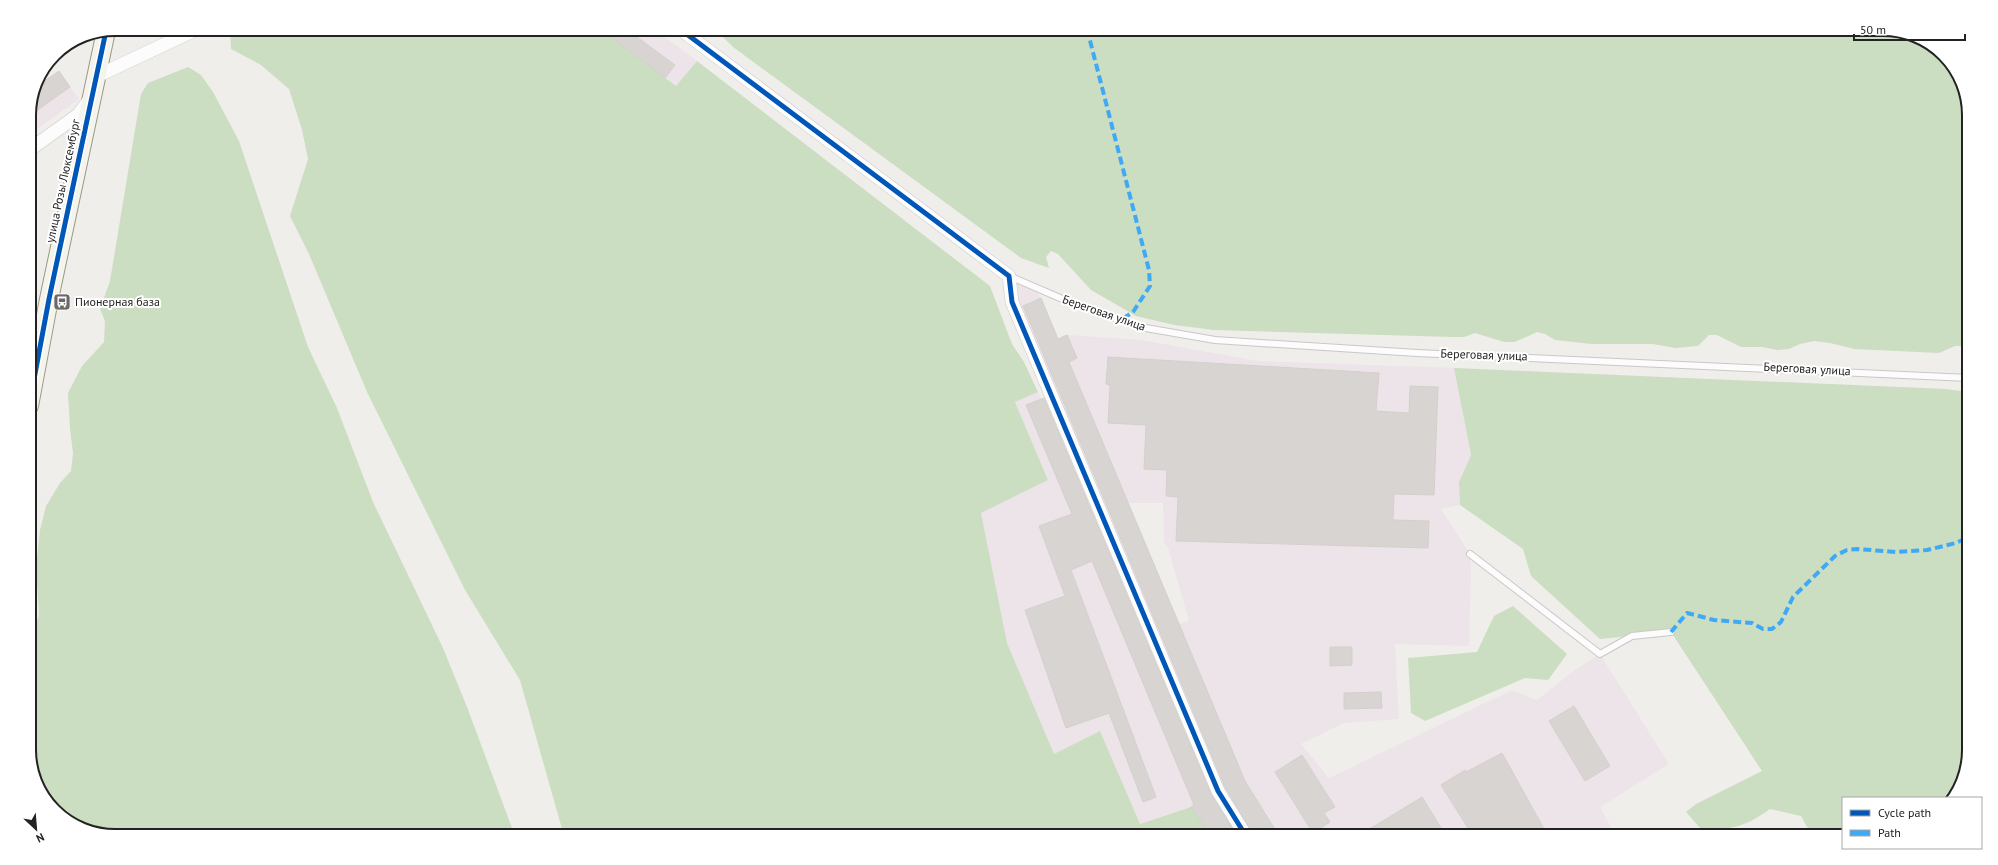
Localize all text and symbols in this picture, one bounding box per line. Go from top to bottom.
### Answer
scale bar [1854,16,1965,42]
text: 50 m [1860,22,1886,37]
street label: улица Розы Люксембург [42,117,83,244]
street label: Береговая улица [1060,291,1148,334]
bus stop icon: Пионерная база [52,292,72,312]
place label: Пионерная база [75,294,160,309]
street label: Береговая улица [1440,345,1528,364]
street label: Береговая улица [1763,359,1851,378]
legend [1842,797,1982,849]
text: Cycle path [1878,805,1931,820]
north arrow [16,809,56,849]
text: Path [1878,825,1901,840]
text: N [34,830,47,846]

